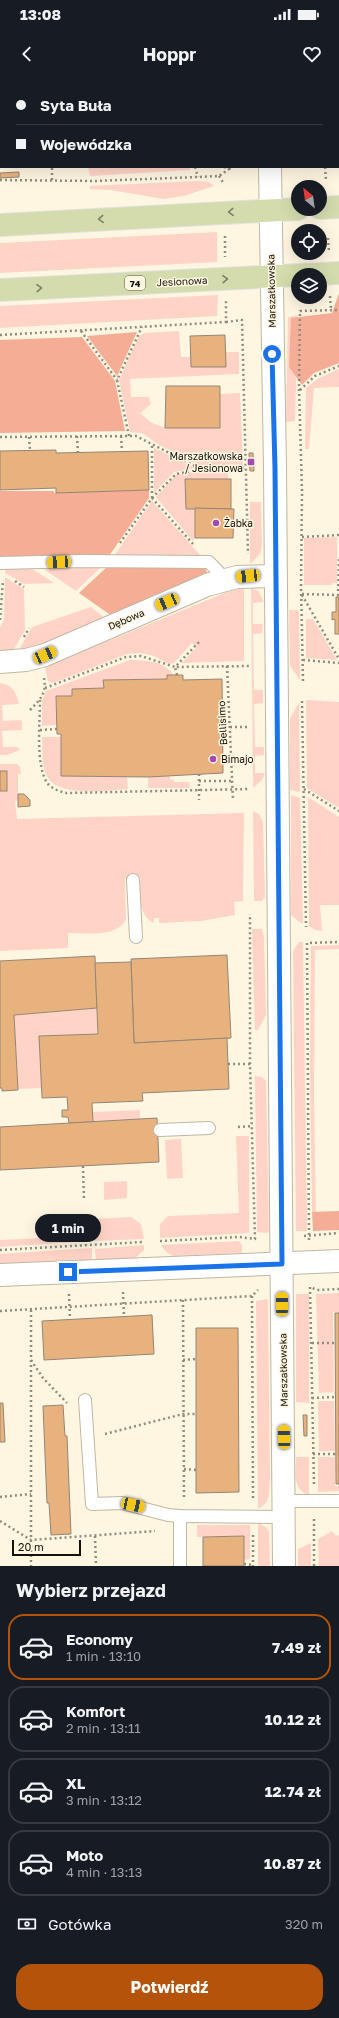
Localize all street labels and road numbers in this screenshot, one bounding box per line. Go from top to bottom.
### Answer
street label: Marszałkowska [264,254,278,328]
street label: Jesionowa [156,274,208,288]
road number: 74 [125,276,145,290]
street label: Dębowa [106,606,146,632]
street label: Bellisimo [215,701,229,745]
street label: Marszałkowska [276,1333,290,1407]

